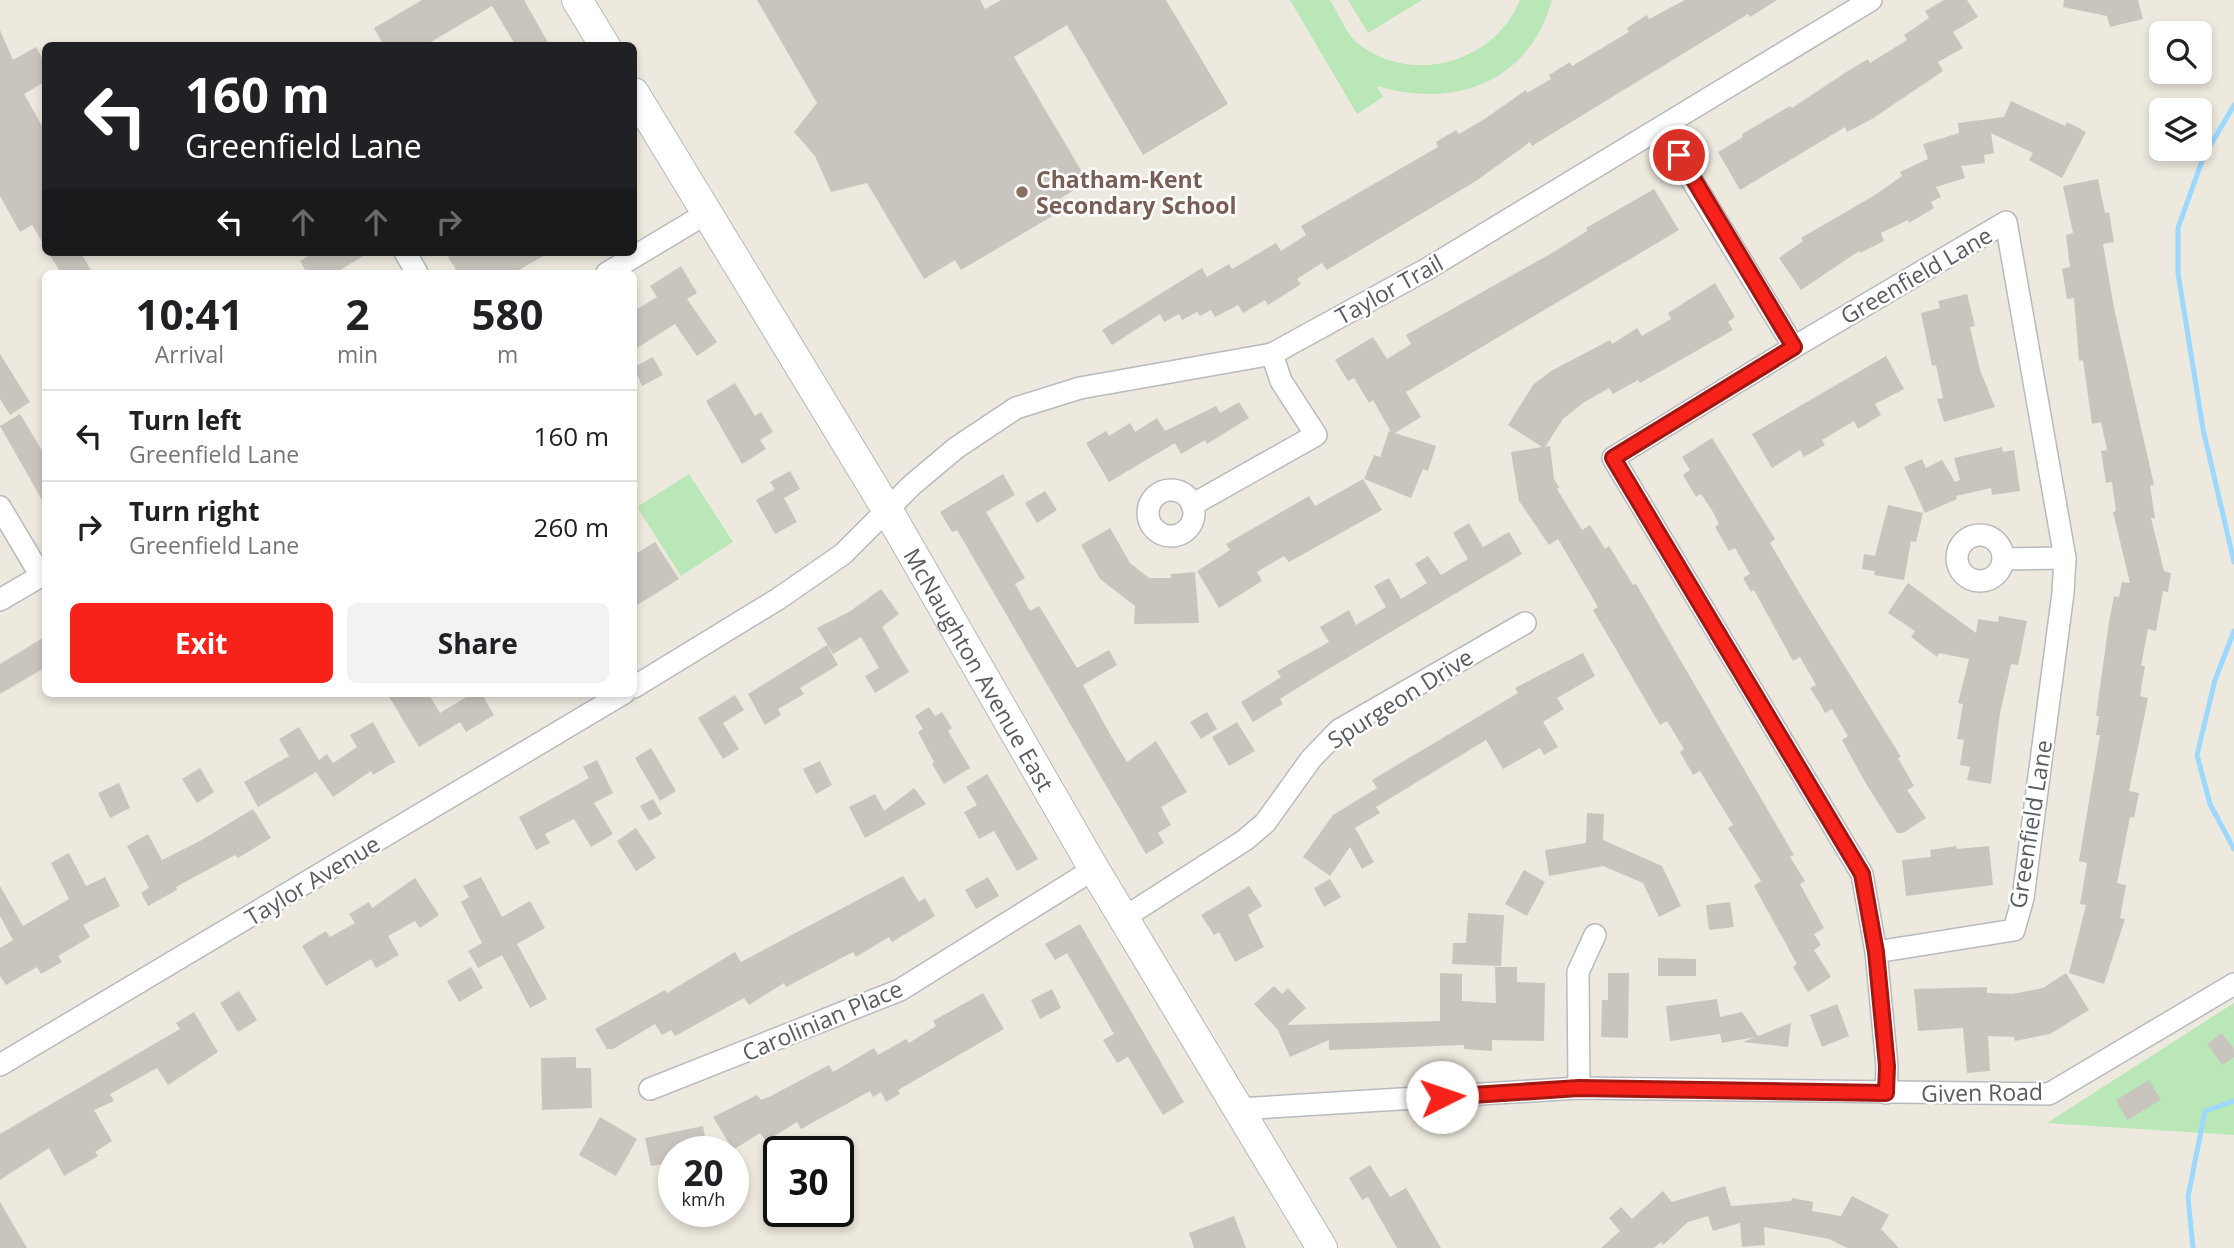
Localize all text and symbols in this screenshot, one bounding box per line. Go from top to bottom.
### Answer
map controls [2149,21,2212,161]
button: search [2149,21,2212,84]
text: 160 m [185,61,330,127]
icon: left [70,70,161,161]
button: layers [2149,98,2212,161]
text: Greenfield Lane [185,124,422,167]
pin [1649,125,1709,185]
icon: arrive [1660,136,1698,174]
place label: Chatham-Kent Secondary School [1036,163,1237,221]
marker: Chatham-Kent Secondary School [1014,184,1030,200]
icon: left [211,203,249,241]
icon: ahead [284,203,322,241]
icon: ahead [357,203,395,241]
icon: right [430,203,468,241]
street label: Greenfield Lane [1834,219,1998,331]
street label: Taylor Trail [1329,246,1449,332]
text: 10:41 [135,285,243,342]
text: 2 [345,285,370,342]
text: 580 [472,285,544,342]
text: Arrival [155,338,224,370]
text: min [337,338,378,370]
text: m [497,338,518,370]
text: Turn left [129,402,241,438]
icon: left [70,417,108,455]
text: 160 m [534,418,609,454]
text: Greenfield Lane [129,438,299,470]
text: Turn right [129,493,260,529]
icon: right [70,508,108,546]
text: 260 m [534,509,609,545]
text: Greenfield Lane [129,529,299,561]
street label: McNaughton Avenue East [897,542,1062,797]
button: Exit [70,603,333,683]
button: Share [347,603,609,683]
street label: Spurgeon Drive [1321,640,1479,756]
street label: Greenfield Lane [2001,737,2059,911]
street label: Taylor Avenue [239,827,385,933]
street label: Carolinian Place [737,972,907,1068]
position arrow [1405,1060,1479,1134]
street label: Given Road [1921,1075,2043,1109]
speed limit sign: 30 [763,1136,854,1227]
text: 20 [683,1149,724,1196]
text: km/h [682,1187,725,1211]

